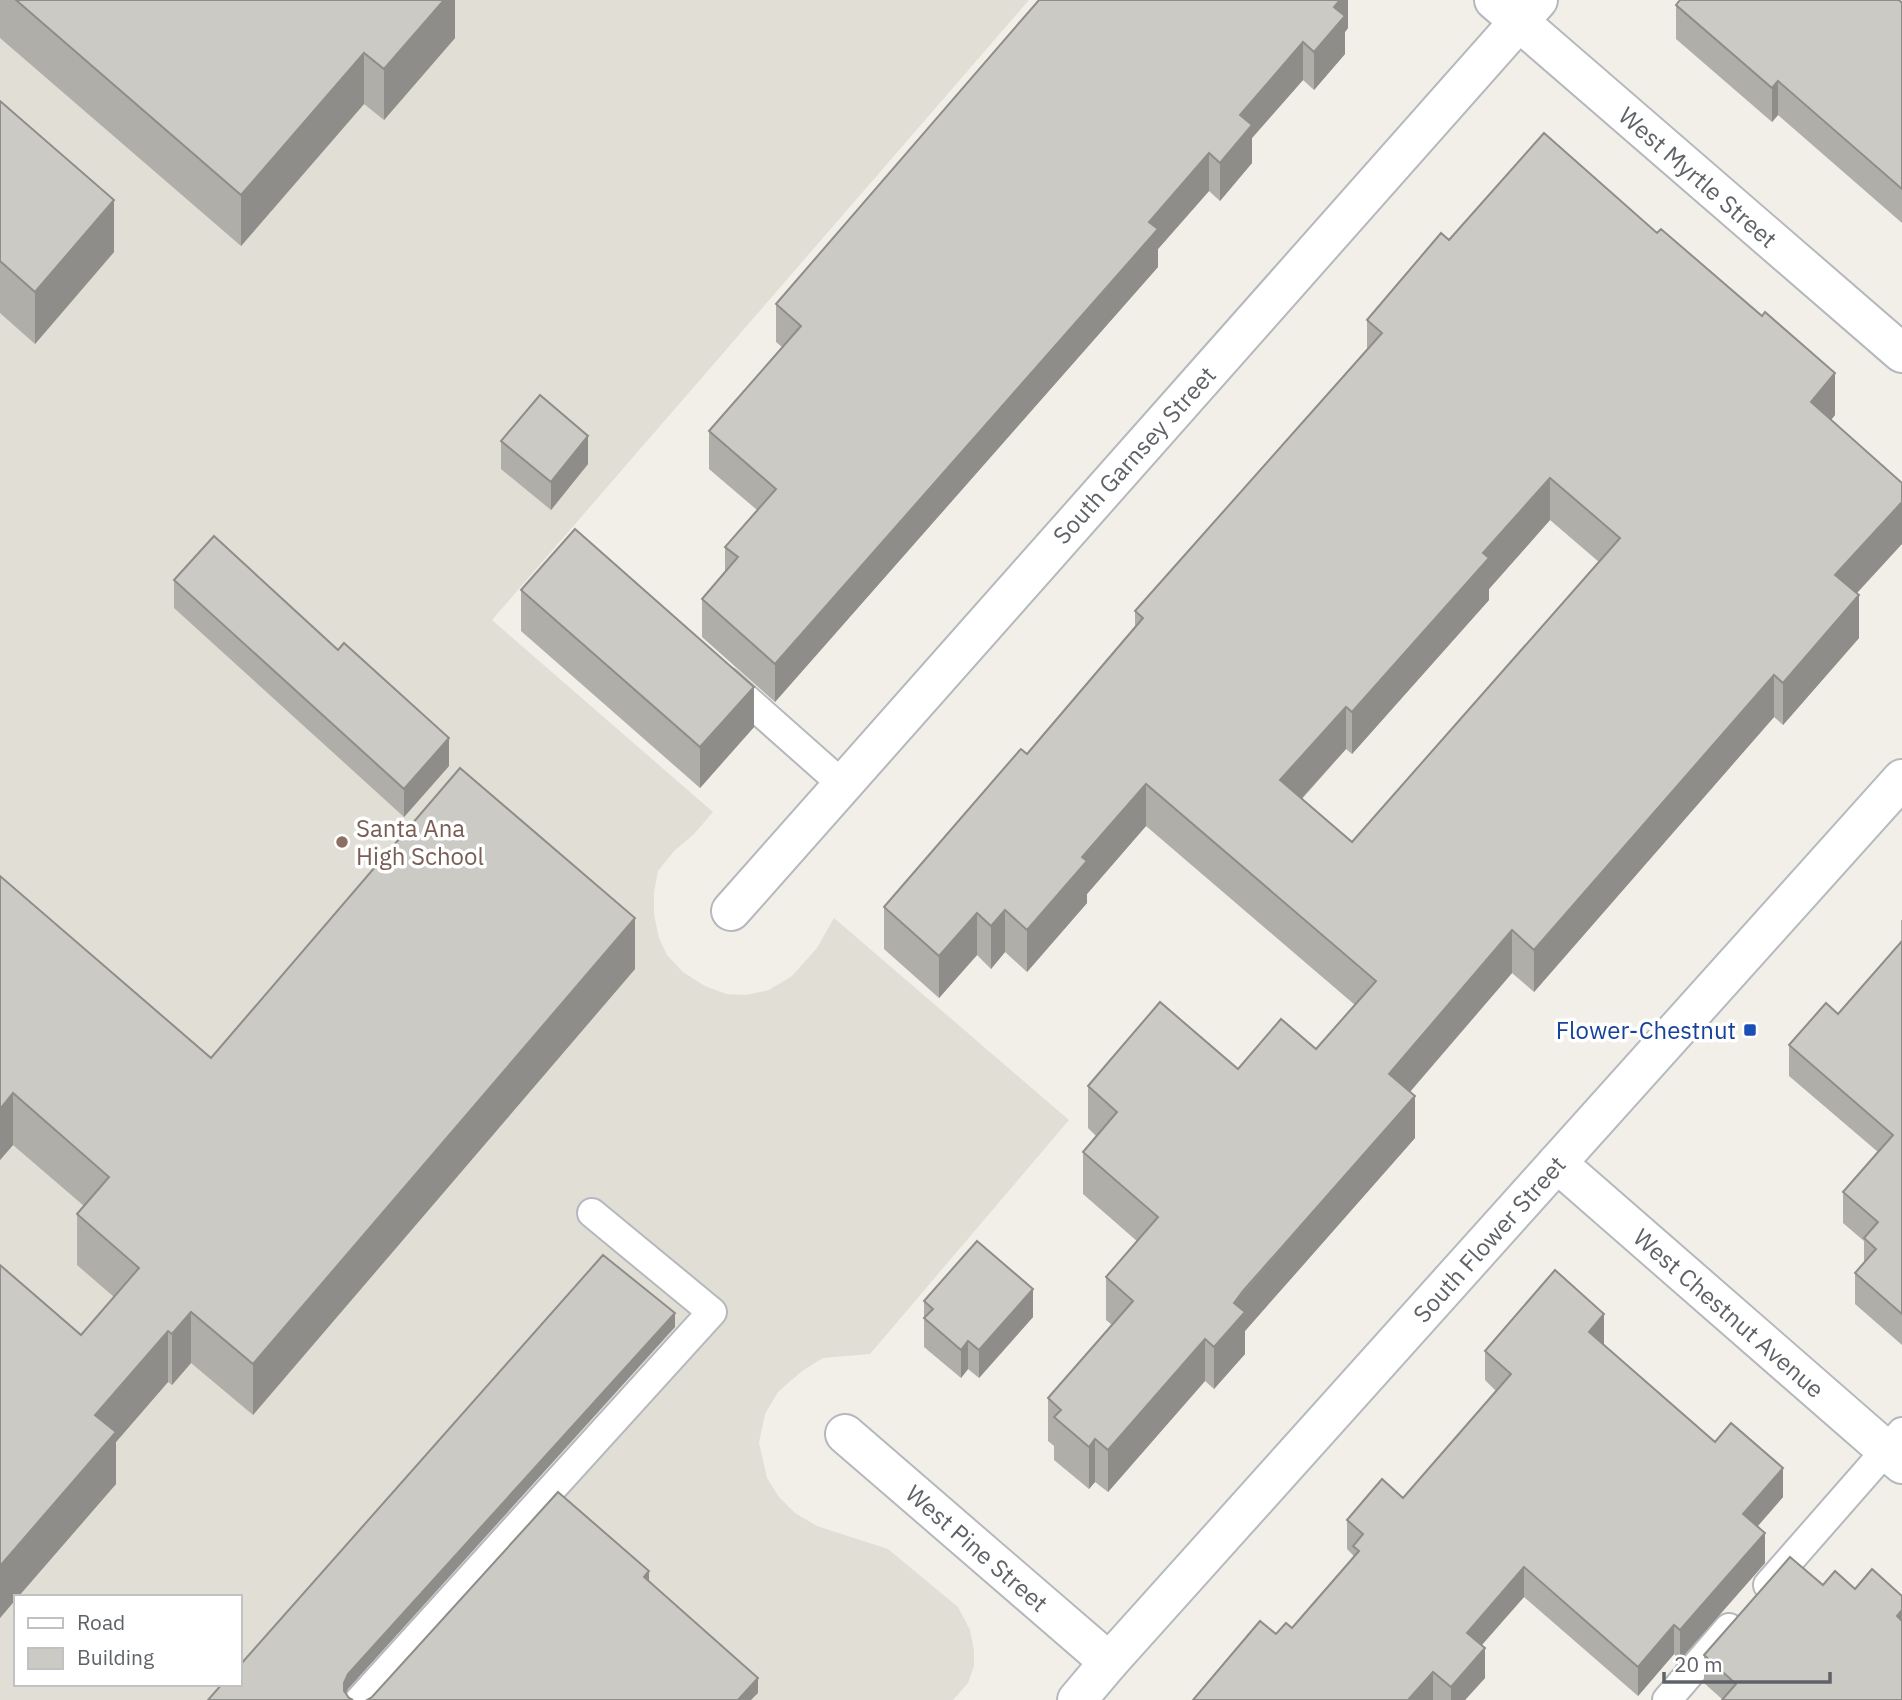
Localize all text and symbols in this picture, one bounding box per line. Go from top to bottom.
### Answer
street label: West Myrtle Street [1612,99,1784,255]
street label: South Garnsey Street [1046,359,1222,551]
place label: Santa Ana High School [356,812,484,872]
marker: Santa Ana High School [334,834,350,850]
place label: Flower-Chestnut [1556,1014,1736,1046]
marker: Flower-Chestnut [1742,1022,1758,1038]
street label: South Flower Street [1406,1149,1572,1329]
street label: West Chestnut Avenue [1627,1221,1831,1405]
street label: West Pine Street [899,1477,1055,1619]
legend [14,1595,242,1686]
text: Road [77,1608,125,1636]
scale bar [1664,1640,1830,1684]
text: Building [77,1643,154,1671]
text: 20 m [1674,1650,1723,1678]

